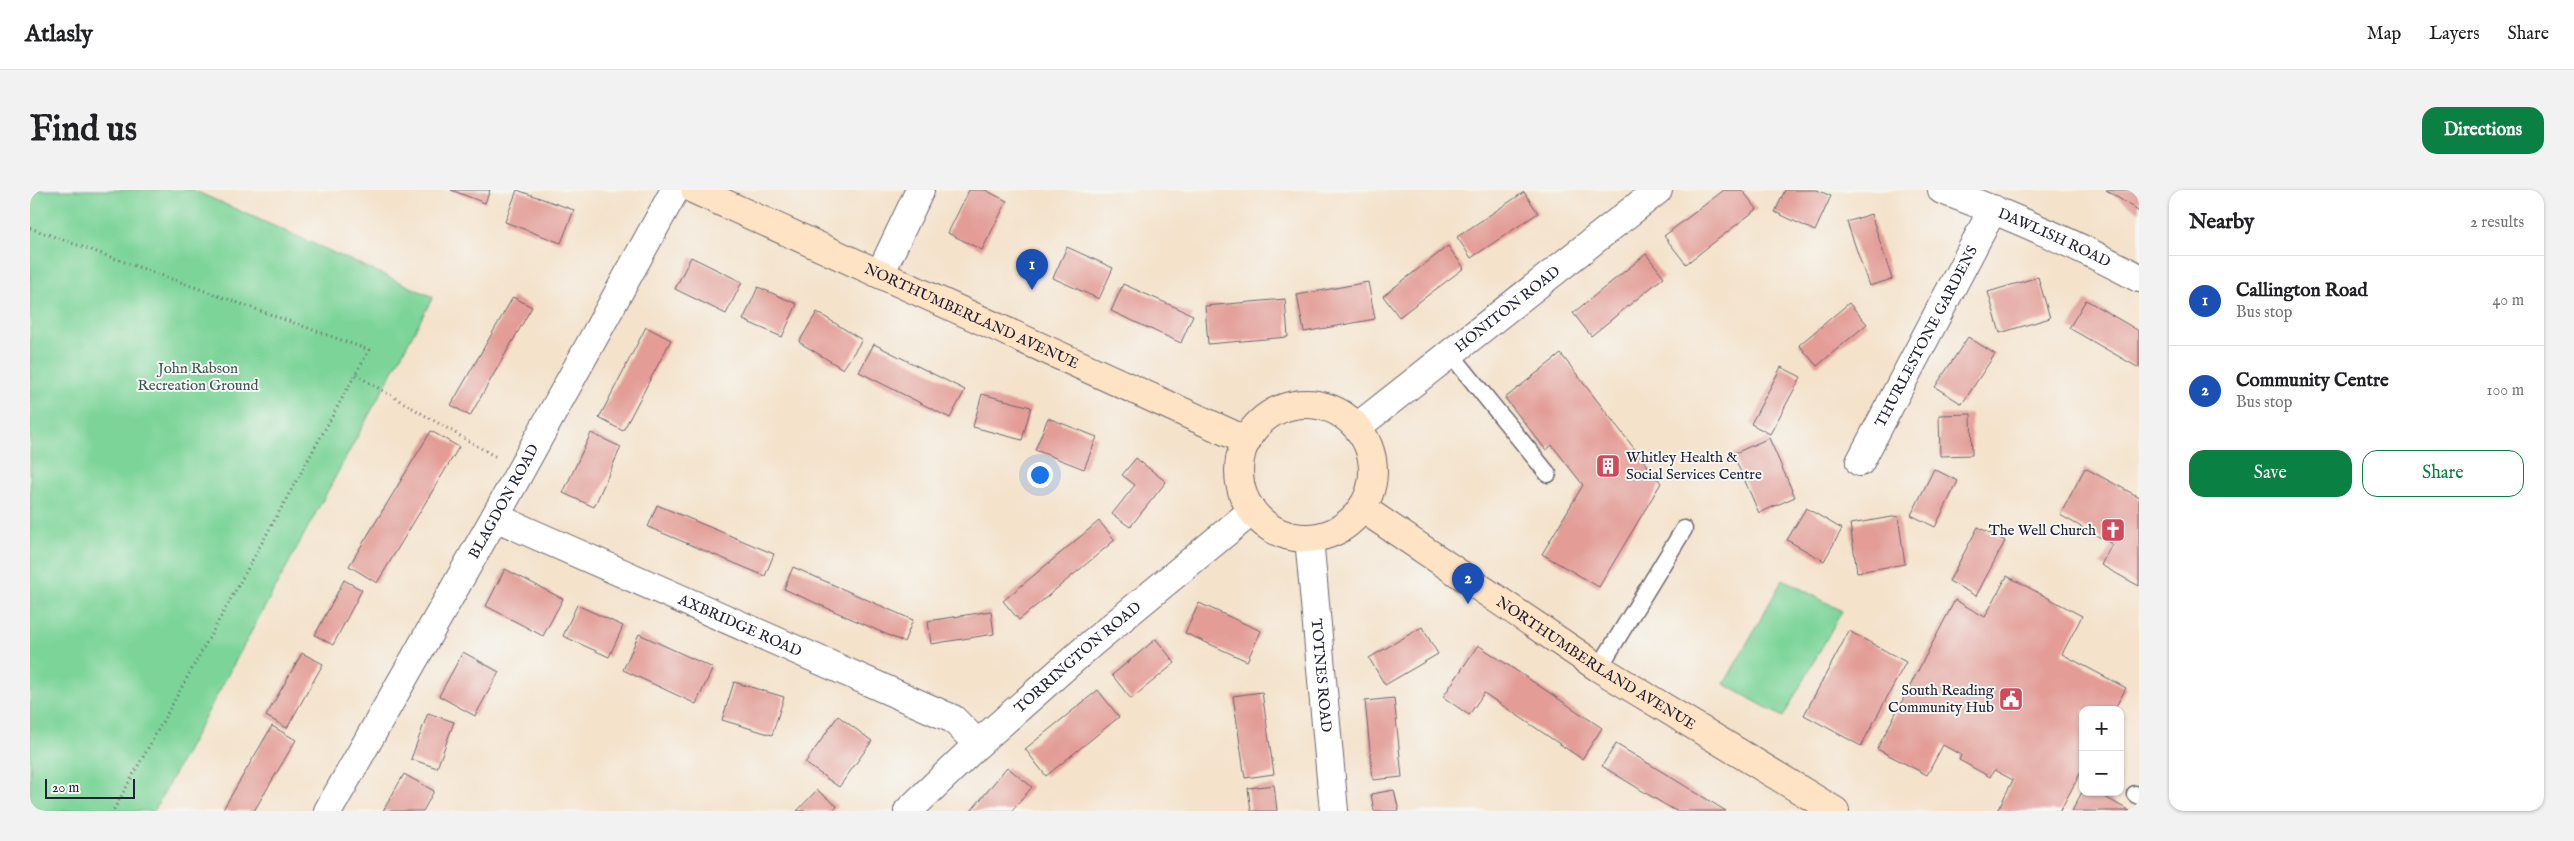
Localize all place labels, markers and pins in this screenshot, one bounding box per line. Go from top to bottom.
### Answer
pin: 1 [1016,249,1048,290]
place label: Whitley Health & Social Services Centre [1626,448,1762,484]
building icon: Whitley Health & Social Services Centre [1595,453,1621,479]
church icon: The Well Church [2100,517,2126,543]
place label: The Well Church [1989,521,2096,540]
pin: 2 [1452,563,1484,604]
place label: South Reading Community Hub [1888,681,1995,717]
public building icon: South Reading Community Hub [1998,686,2024,712]

